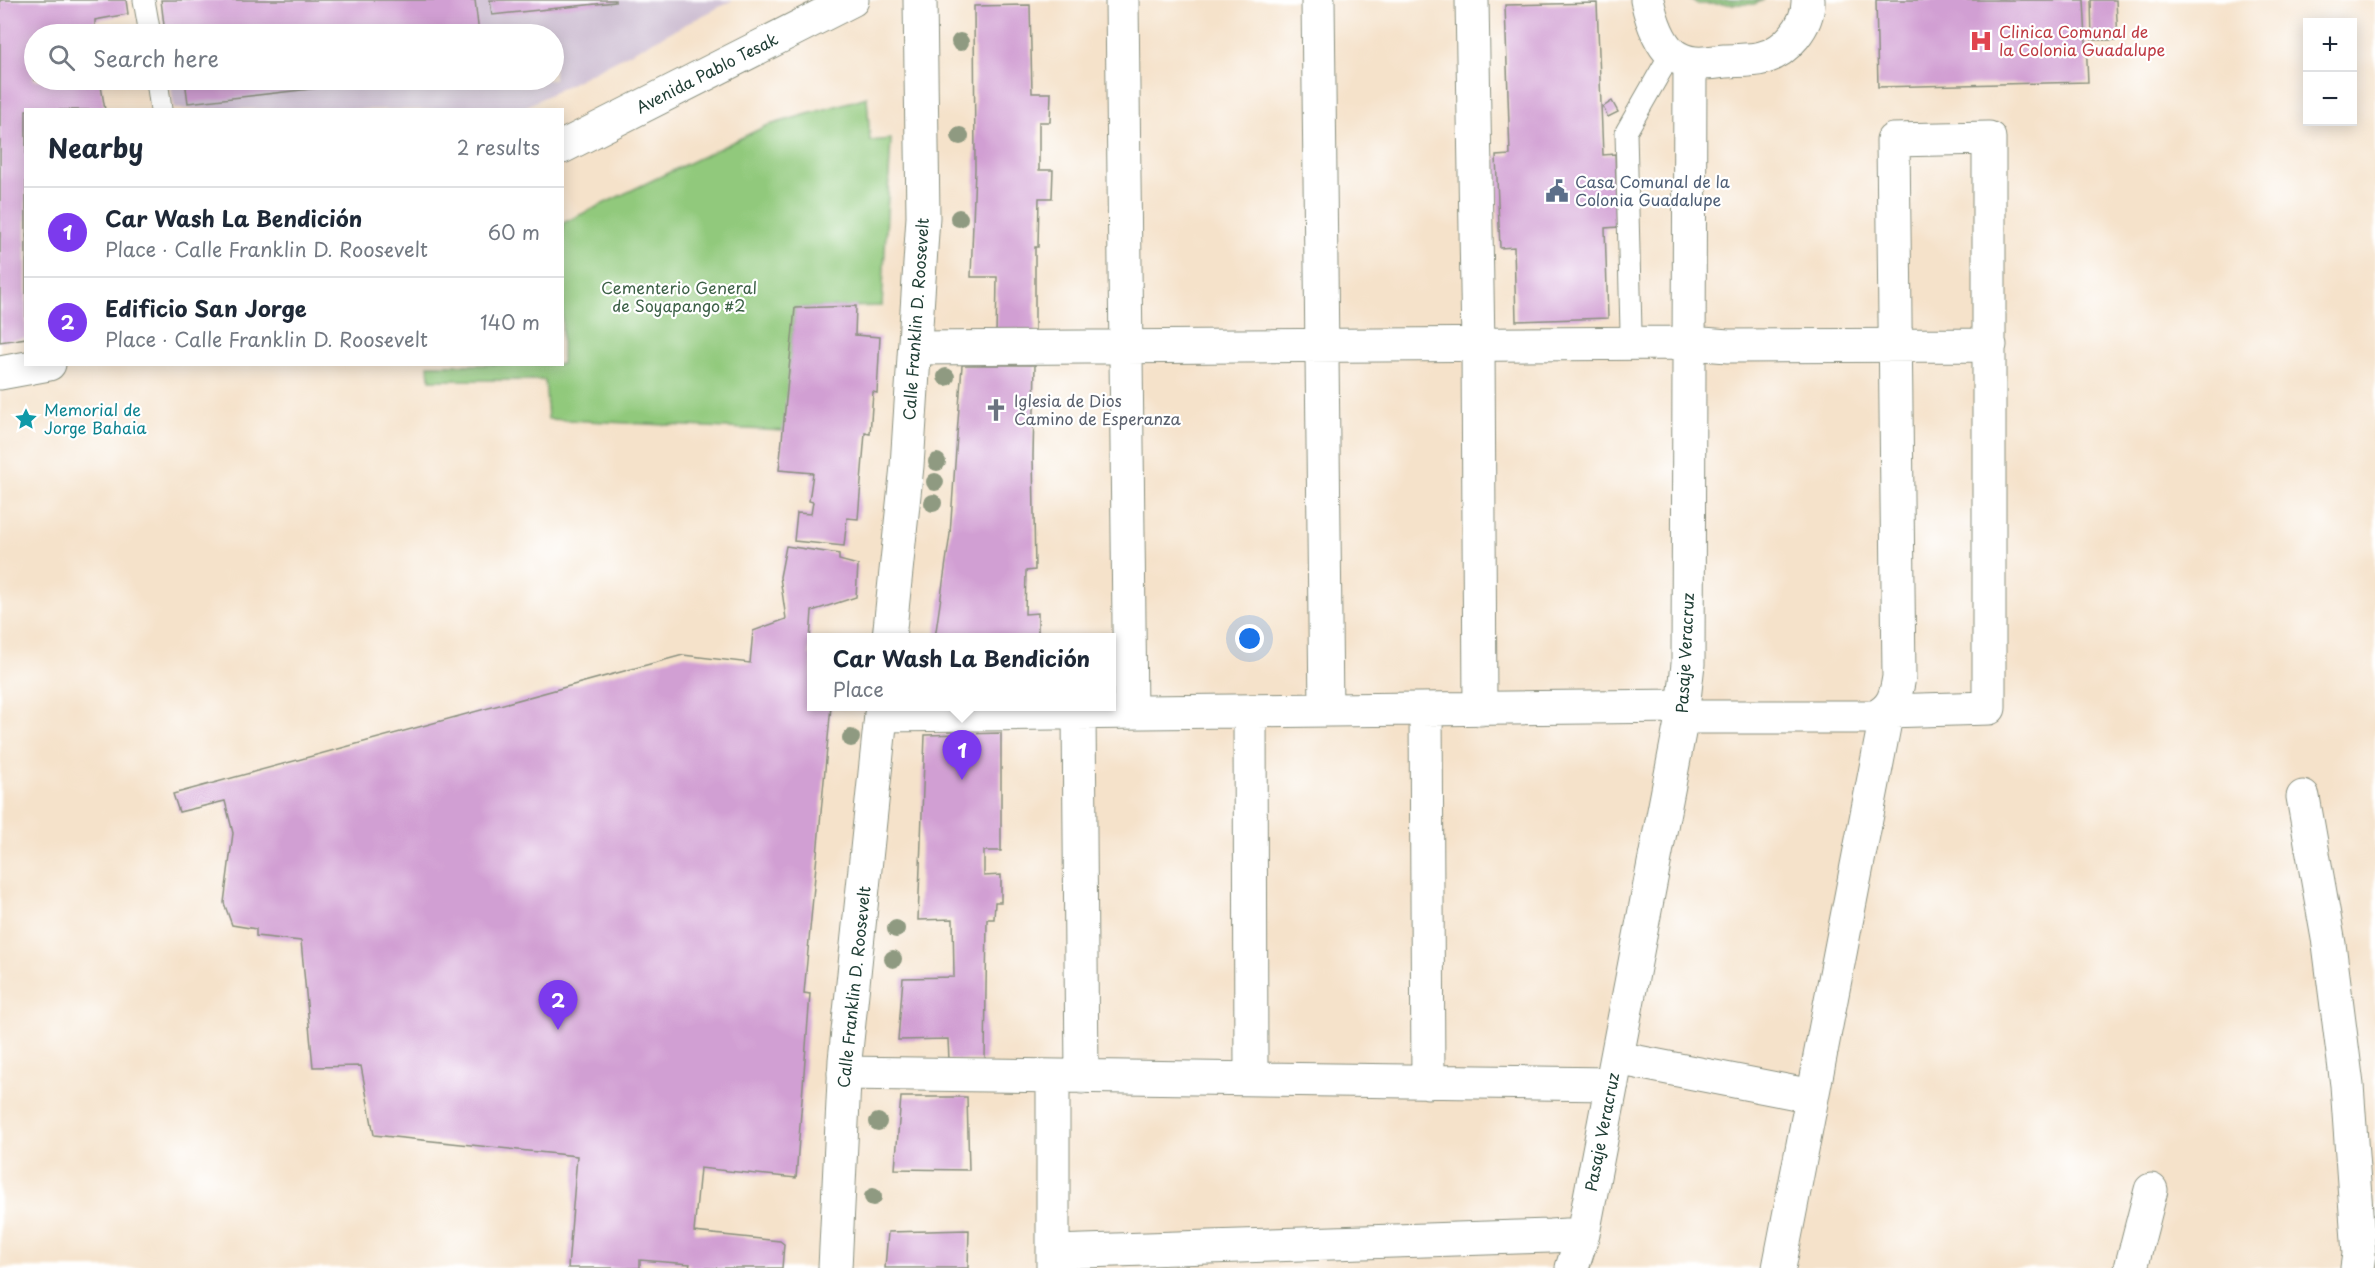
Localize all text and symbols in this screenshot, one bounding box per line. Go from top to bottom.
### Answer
map controls [2303,18,2357,126]
button: + [2303,18,2357,72]
place label: Clinica Comunal de la Colonia Guadalupe [1999,19,2166,61]
search box [24,24,564,90]
street label: Avenida Pablo Tesak [631,26,782,118]
hospital icon: Clinica Comunal de la Colonia Guadalupe [1968,28,1994,54]
icon: search [45,41,78,74]
text: Search here [93,41,219,74]
button: − [2303,72,2357,126]
text: Nearby [48,128,143,167]
text: 2 results [457,132,540,162]
place label: Casa Comunal de la Colonia Guadalupe [1575,169,1730,211]
public building icon: Casa Comunal de la Colonia Guadalupe [1544,178,1570,204]
text: Car Wash La Bendición [105,201,362,234]
street label: Calle Franklin D. Roosevelt [896,216,934,421]
text: 1 [63,217,72,247]
text: 60 m [488,217,540,247]
text: Place · Calle Franklin D. Roosevelt [105,234,428,264]
park label: Cementerio General de Soyapango #2 [601,275,757,317]
text: Edificio San Jorge [105,291,307,324]
text: 2 [60,307,75,337]
text: 140 m [480,307,540,337]
text: Place · Calle Franklin D. Roosevelt [105,324,428,354]
place label: Iglesia de Dios Camino de Esperanza [1014,388,1182,430]
place label: Memorial de Jorge Bahaia [44,397,147,439]
church icon: Iglesia de Dios Camino de Esperanza [983,397,1009,423]
place icon: Memorial de Jorge Bahaia [13,406,39,432]
street label: Pasaje Veracruz [1669,592,1699,714]
your location [1235,624,1264,653]
popup [807,633,1116,711]
text: Car Wash La Bendición [833,641,1090,674]
text: Place [833,674,884,704]
pin: 1 [942,730,982,780]
street label: Calle Franklin D. Roosevelt [830,884,876,1089]
pin: 2 [538,980,578,1030]
street label: Pasaje Veracruz [1578,1070,1624,1193]

